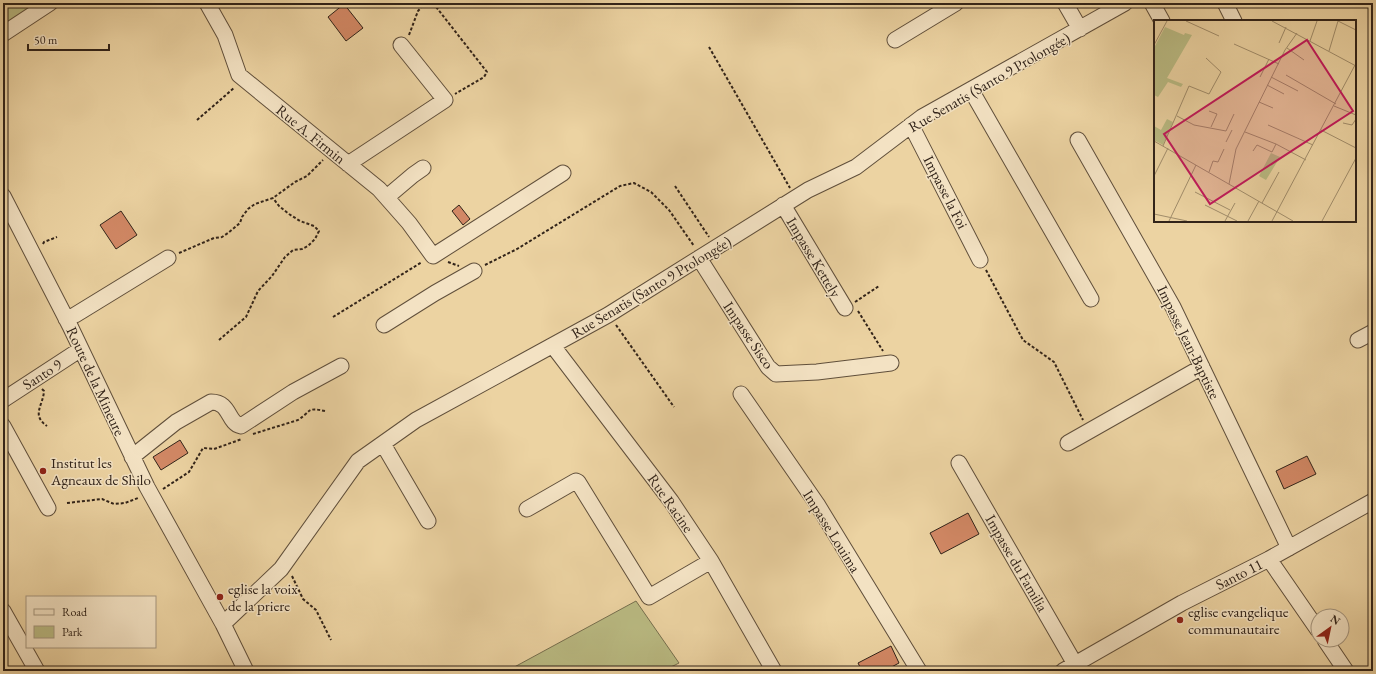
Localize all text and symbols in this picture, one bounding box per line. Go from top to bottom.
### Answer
inset map [1154,20,1356,222]
scale bar [28,26,109,52]
street label: Rue Senatis (Santo 9 Prolongée) [905,28,1073,136]
text: 50 m [34,32,58,48]
street label: Rue A. Firmin [272,100,350,168]
street label: Impasse la Foi [919,152,973,232]
street label: Impasse Kettely [783,213,846,301]
street label: Rue Senatis (Santo 9 Prolongée) [567,231,735,342]
street label: Impasse Jean-Baptiste [1153,282,1225,402]
street label: Impasse Sisco [719,298,779,372]
street label: Route de la Mineure [62,323,130,439]
street label: Santo 9 [19,354,65,394]
place label: Institut les Agneaux de Shilo [50,453,151,489]
marker: Institut les Agneaux de Shilo [38,466,48,476]
street label: Rue Racine [644,470,698,536]
street label: Impasse Louima [799,486,865,576]
street label: Impasse du Familia [981,511,1053,615]
street label: Santo 11 [1212,554,1266,594]
place label: eglise la voix de la priere [228,579,298,615]
marker: eglise la voix de la priere [215,592,225,602]
legend [26,596,156,648]
place label: eglise evangelique communautaire [1188,602,1289,638]
text: Road [62,604,88,620]
north arrow [1310,608,1350,648]
text: N [1328,611,1343,628]
marker: eglise evangelique communautaire [1175,615,1185,625]
text: Park [62,624,83,640]

